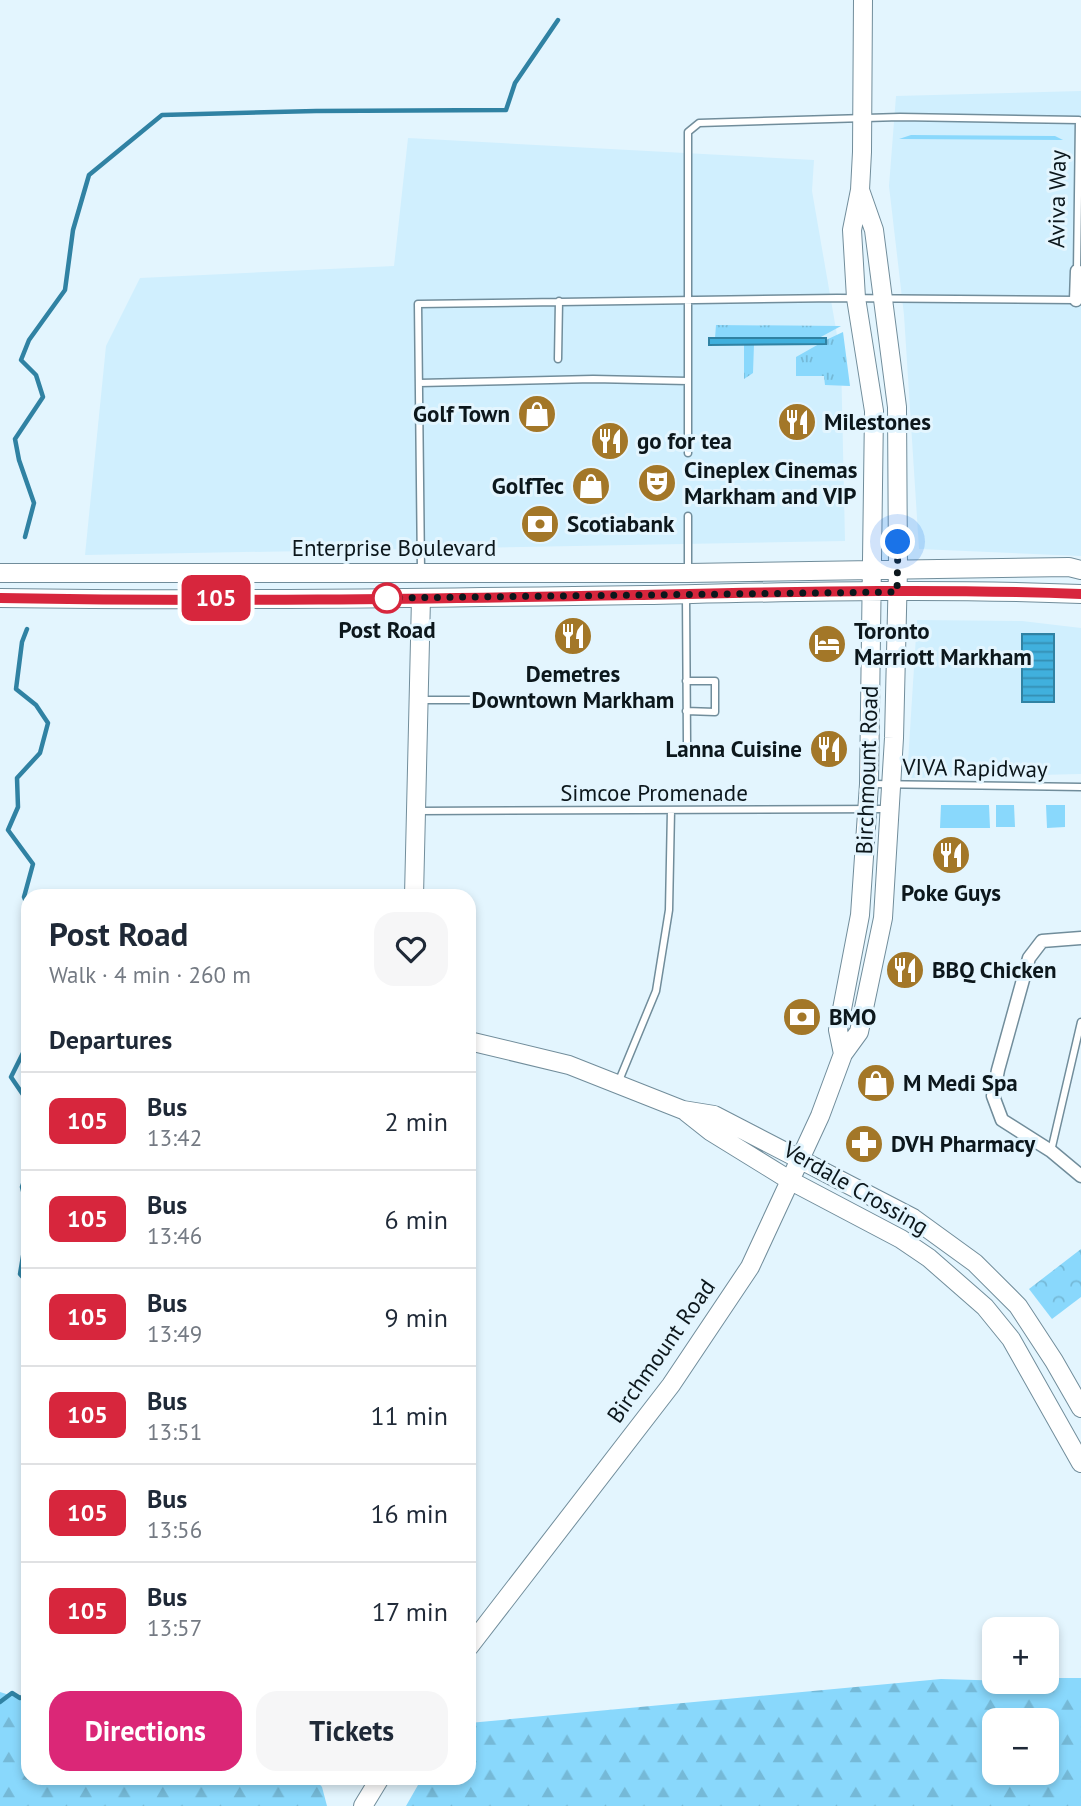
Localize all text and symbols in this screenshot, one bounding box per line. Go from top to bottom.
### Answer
street label: Aviva Way [1041,149,1072,248]
shop icon: Golf Town [516,393,558,435]
place label: Golf Town [413,399,510,428]
restaurant icon: Milestones [776,401,818,443]
place label: Milestones [824,407,931,436]
restaurant icon: go for tea [589,420,631,462]
place label: go for tea [637,426,732,455]
place label: Cineplex Cinemas Markham and VIP [684,455,858,510]
theatre icon: Cineplex Cinemas Markham and VIP [636,462,678,504]
shop icon: GolfTec [570,465,612,507]
place label: GolfTec [492,471,564,500]
bank icon: Scotiabank [519,503,561,545]
place label: Scotiabank [567,509,675,538]
your location [880,524,915,559]
street label: Enterprise Boulevard [292,533,496,562]
line badge: 105 [176,575,256,621]
text: 105 [196,582,236,613]
marker: Post Road [372,583,402,613]
place label: Post Road [338,615,436,644]
restaurant icon: Demetres Downtown Markham [552,615,594,657]
place label: Toronto Marriott Markham [854,616,1032,671]
hotel icon: Toronto Marriott Markham [806,623,848,665]
place label: Demetres Downtown Markham [472,659,674,714]
street label: Birchmount Road [849,685,884,855]
restaurant icon: Lanna Cuisine [808,728,850,770]
place label: Lanna Cuisine [665,734,802,763]
street label: VIVA Rapidway [901,752,1048,783]
street label: Simcoe Promenade [560,778,748,807]
restaurant icon: Poke Guys [930,834,972,876]
place label: Poke Guys [901,878,1001,907]
text: Post Road [49,912,188,955]
button: heart [374,912,448,986]
restaurant icon: BBQ Chicken [884,949,926,991]
place label: BBQ Chicken [932,955,1057,984]
text: Walk · 4 min · 260 m [49,960,251,989]
bank icon: BMO [781,996,823,1038]
place label: BMO [829,1002,876,1031]
text: Departures [49,1023,172,1056]
shop icon: M Medi Spa [855,1062,897,1104]
place label: M Medi Spa [903,1068,1018,1097]
text: Bus [147,1090,187,1123]
text: 105 [67,1105,108,1136]
text: 2 min [385,1105,448,1138]
text: 13:42 [147,1123,202,1152]
pharmacy icon: DVH Pharmacy [843,1123,885,1165]
place label: DVH Pharmacy [891,1129,1036,1158]
street label: Verdale Crossing [778,1134,934,1241]
text: Bus [147,1188,187,1221]
text: 105 [67,1203,108,1234]
text: 6 min [385,1203,448,1236]
text: 13:46 [147,1221,202,1250]
street label: Birchmount Road [600,1273,721,1428]
text: Bus [147,1286,187,1319]
text: 105 [67,1301,108,1332]
text: 9 min [385,1301,448,1334]
text: 13:49 [147,1319,202,1348]
text: Bus [147,1384,187,1417]
text: 105 [67,1399,108,1430]
text: 11 min [370,1399,448,1432]
text: 13:51 [147,1417,202,1446]
text: Bus [147,1482,187,1515]
text: 105 [67,1497,108,1528]
text: 16 min [370,1497,448,1530]
text: 13:56 [147,1515,202,1544]
text: Bus [147,1580,187,1613]
text: 105 [67,1595,108,1626]
text: 17 min [372,1595,448,1628]
text: 13:57 [147,1613,202,1642]
map controls [982,1617,1059,1785]
button: + [982,1617,1059,1694]
button: Directions [49,1691,242,1771]
button: Tickets [256,1691,448,1771]
button: − [982,1708,1059,1785]

